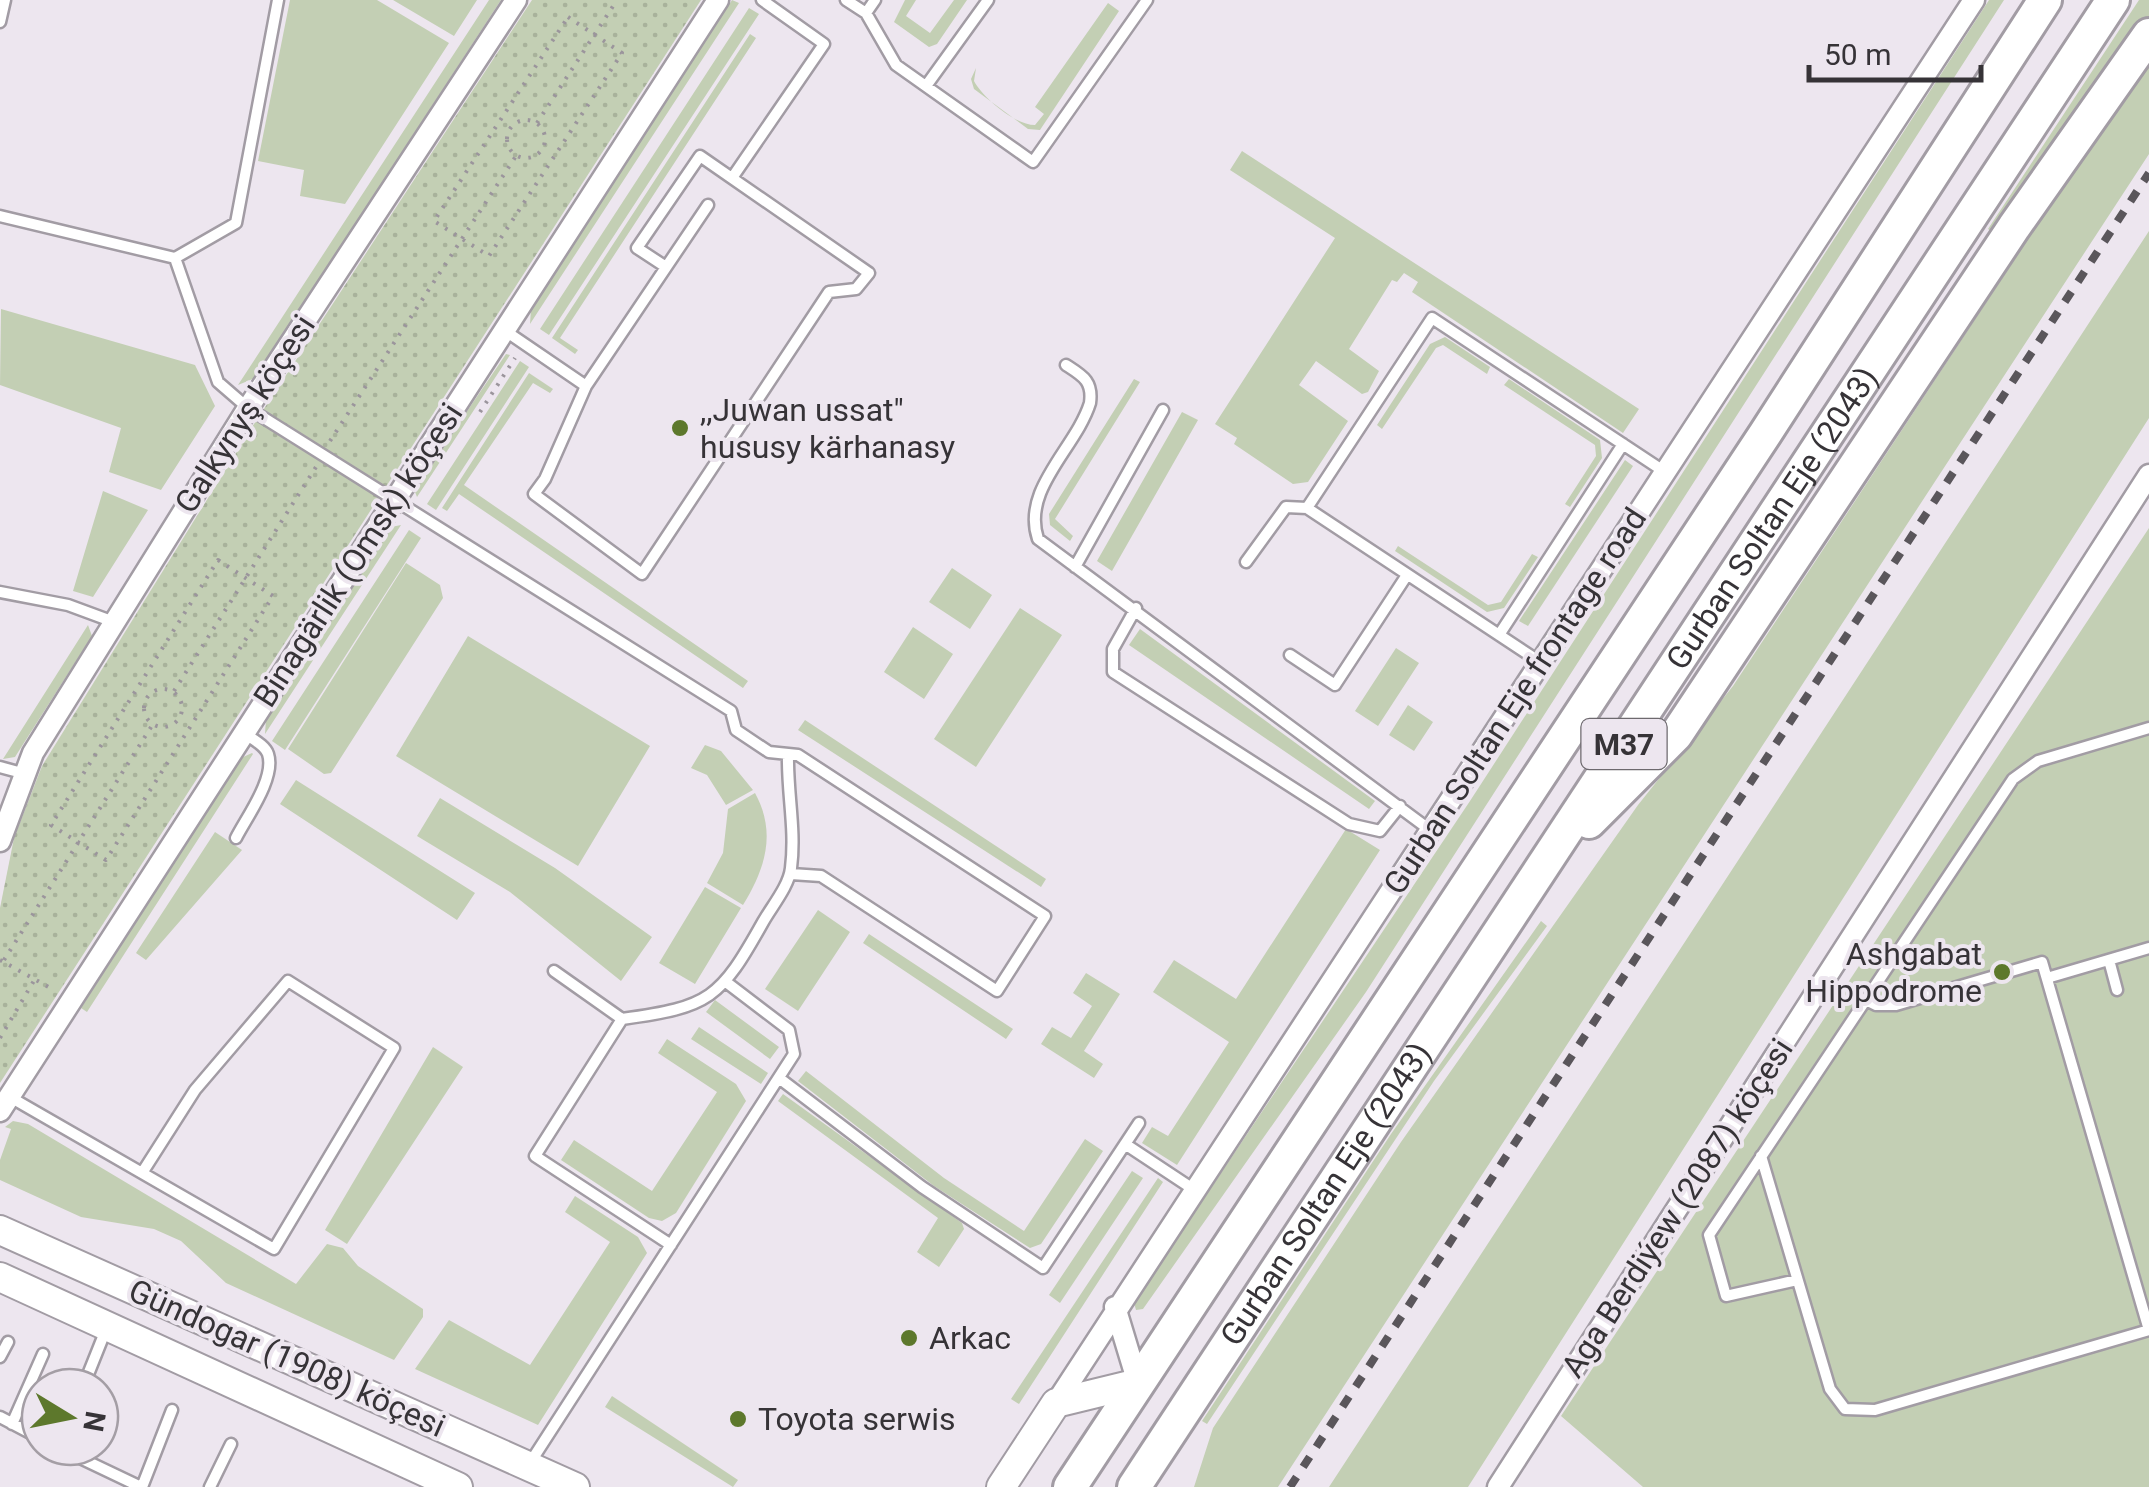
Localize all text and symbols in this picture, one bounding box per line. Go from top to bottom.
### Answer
scale bar [1809,20,1982,82]
text: 50 m [1824,37,1891,72]
street label: Galkynyş köçesi [167,308,323,520]
street label: Gurban Soltan Eje (2043) [1658,360,1886,677]
place label: ,,Juwan ussat" hususy kärhanasy [700,391,955,466]
street label: Binagärlik (Omsk) köçesi [246,396,470,714]
marker: ,,Juwan ussat" hususy kärhanasy [669,417,691,439]
street label: Gurban Soltan Eje frontage road [1376,501,1654,901]
road number: M37 [1582,719,1666,769]
place label: Ashgabat Hippodrome [1805,935,1982,1010]
marker: Ashgabat Hippodrome [1991,961,2013,983]
street label: Aga Berdiýew (2087) köçesi [1553,1032,1801,1384]
street label: Gurban Soltan Eje (2043) [1212,1035,1439,1353]
street label: Gündogar (1908) köçesi [123,1271,451,1445]
place label: Arkac [929,1319,1011,1357]
marker: Arkac [898,1327,920,1349]
north arrow [20,1367,120,1467]
place label: Toyota serwis [758,1400,955,1438]
marker: Toyota serwis [727,1408,749,1430]
text: N [76,1409,112,1434]

